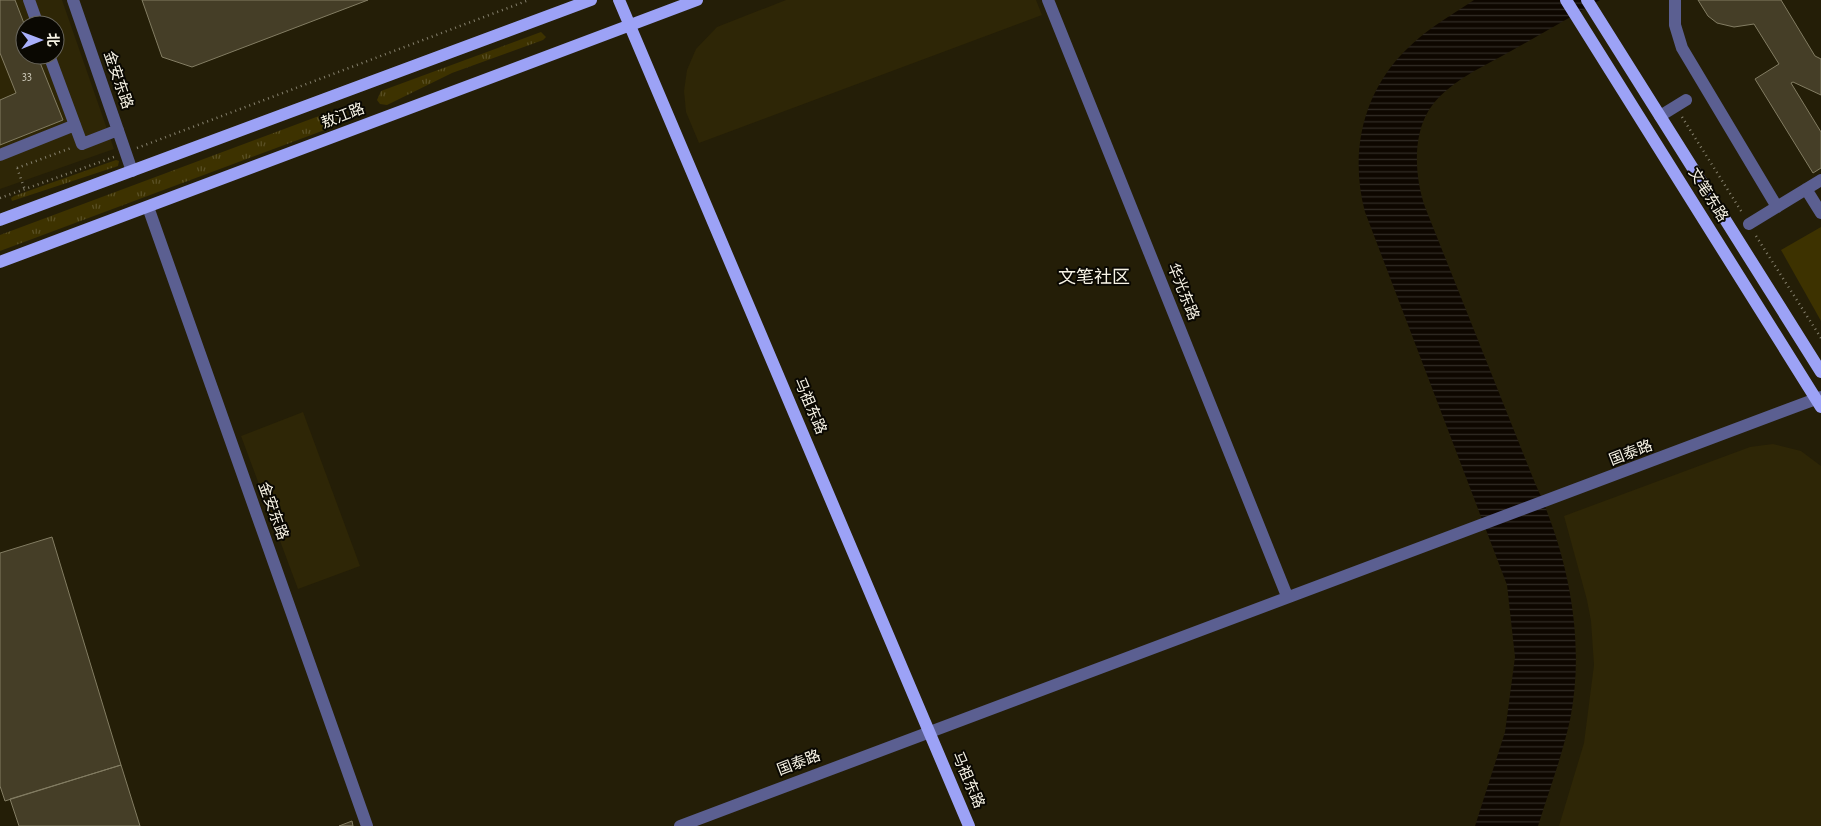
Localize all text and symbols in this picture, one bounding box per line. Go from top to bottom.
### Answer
north arrow [15,15,65,65]
text: 北 [45,33,60,47]
street label: 金安东路 [101,49,136,111]
house number: 33 [22,70,32,82]
street label: 敖江路 [319,100,367,131]
street label: 文笔东路 [1686,165,1731,224]
street label: 华光东路 [1165,261,1203,323]
district label: 文笔社区 [1058,267,1130,287]
street label: 马祖东路 [791,375,830,437]
street label: 国泰路 [1607,437,1655,468]
street label: 金安东路 [256,480,291,542]
street label: 国泰路 [775,747,823,778]
street label: 马祖东路 [949,749,988,811]

